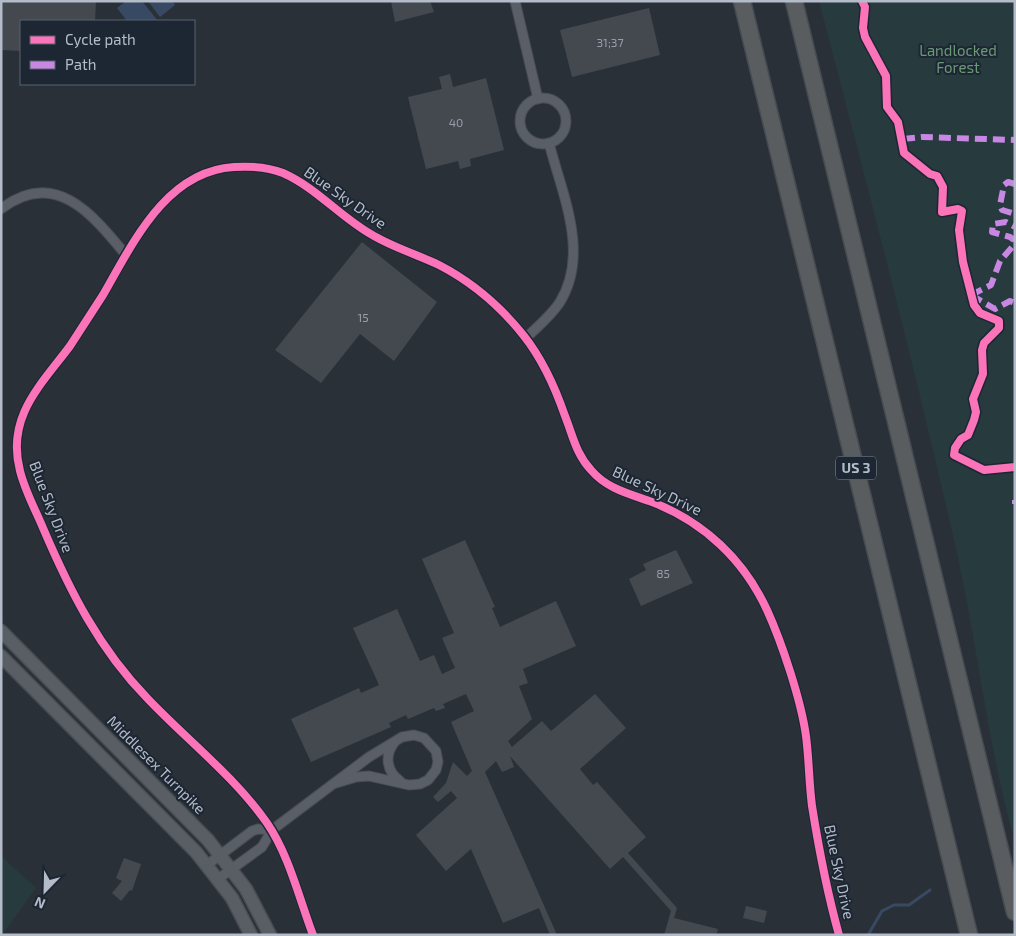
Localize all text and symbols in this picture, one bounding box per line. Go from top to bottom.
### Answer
legend [20,20,195,85]
text: Cycle path [65,30,136,48]
house number: 31;37 [596,35,624,49]
park label: Landlocked Forest [919,41,997,76]
text: Path [65,55,96,73]
house number: 40 [449,115,463,129]
street label: Blue Sky Drive [301,162,390,232]
house number: 15 [357,310,369,324]
road number: US 3 [836,456,876,479]
street label: Blue Sky Drive [26,458,78,555]
street label: Blue Sky Drive [610,462,705,519]
house number: 85 [656,566,670,580]
street label: Middlesex Turnpike [104,711,210,817]
street label: Blue Sky Drive [821,823,859,921]
north arrow [20,866,70,916]
text: N [32,894,48,913]

